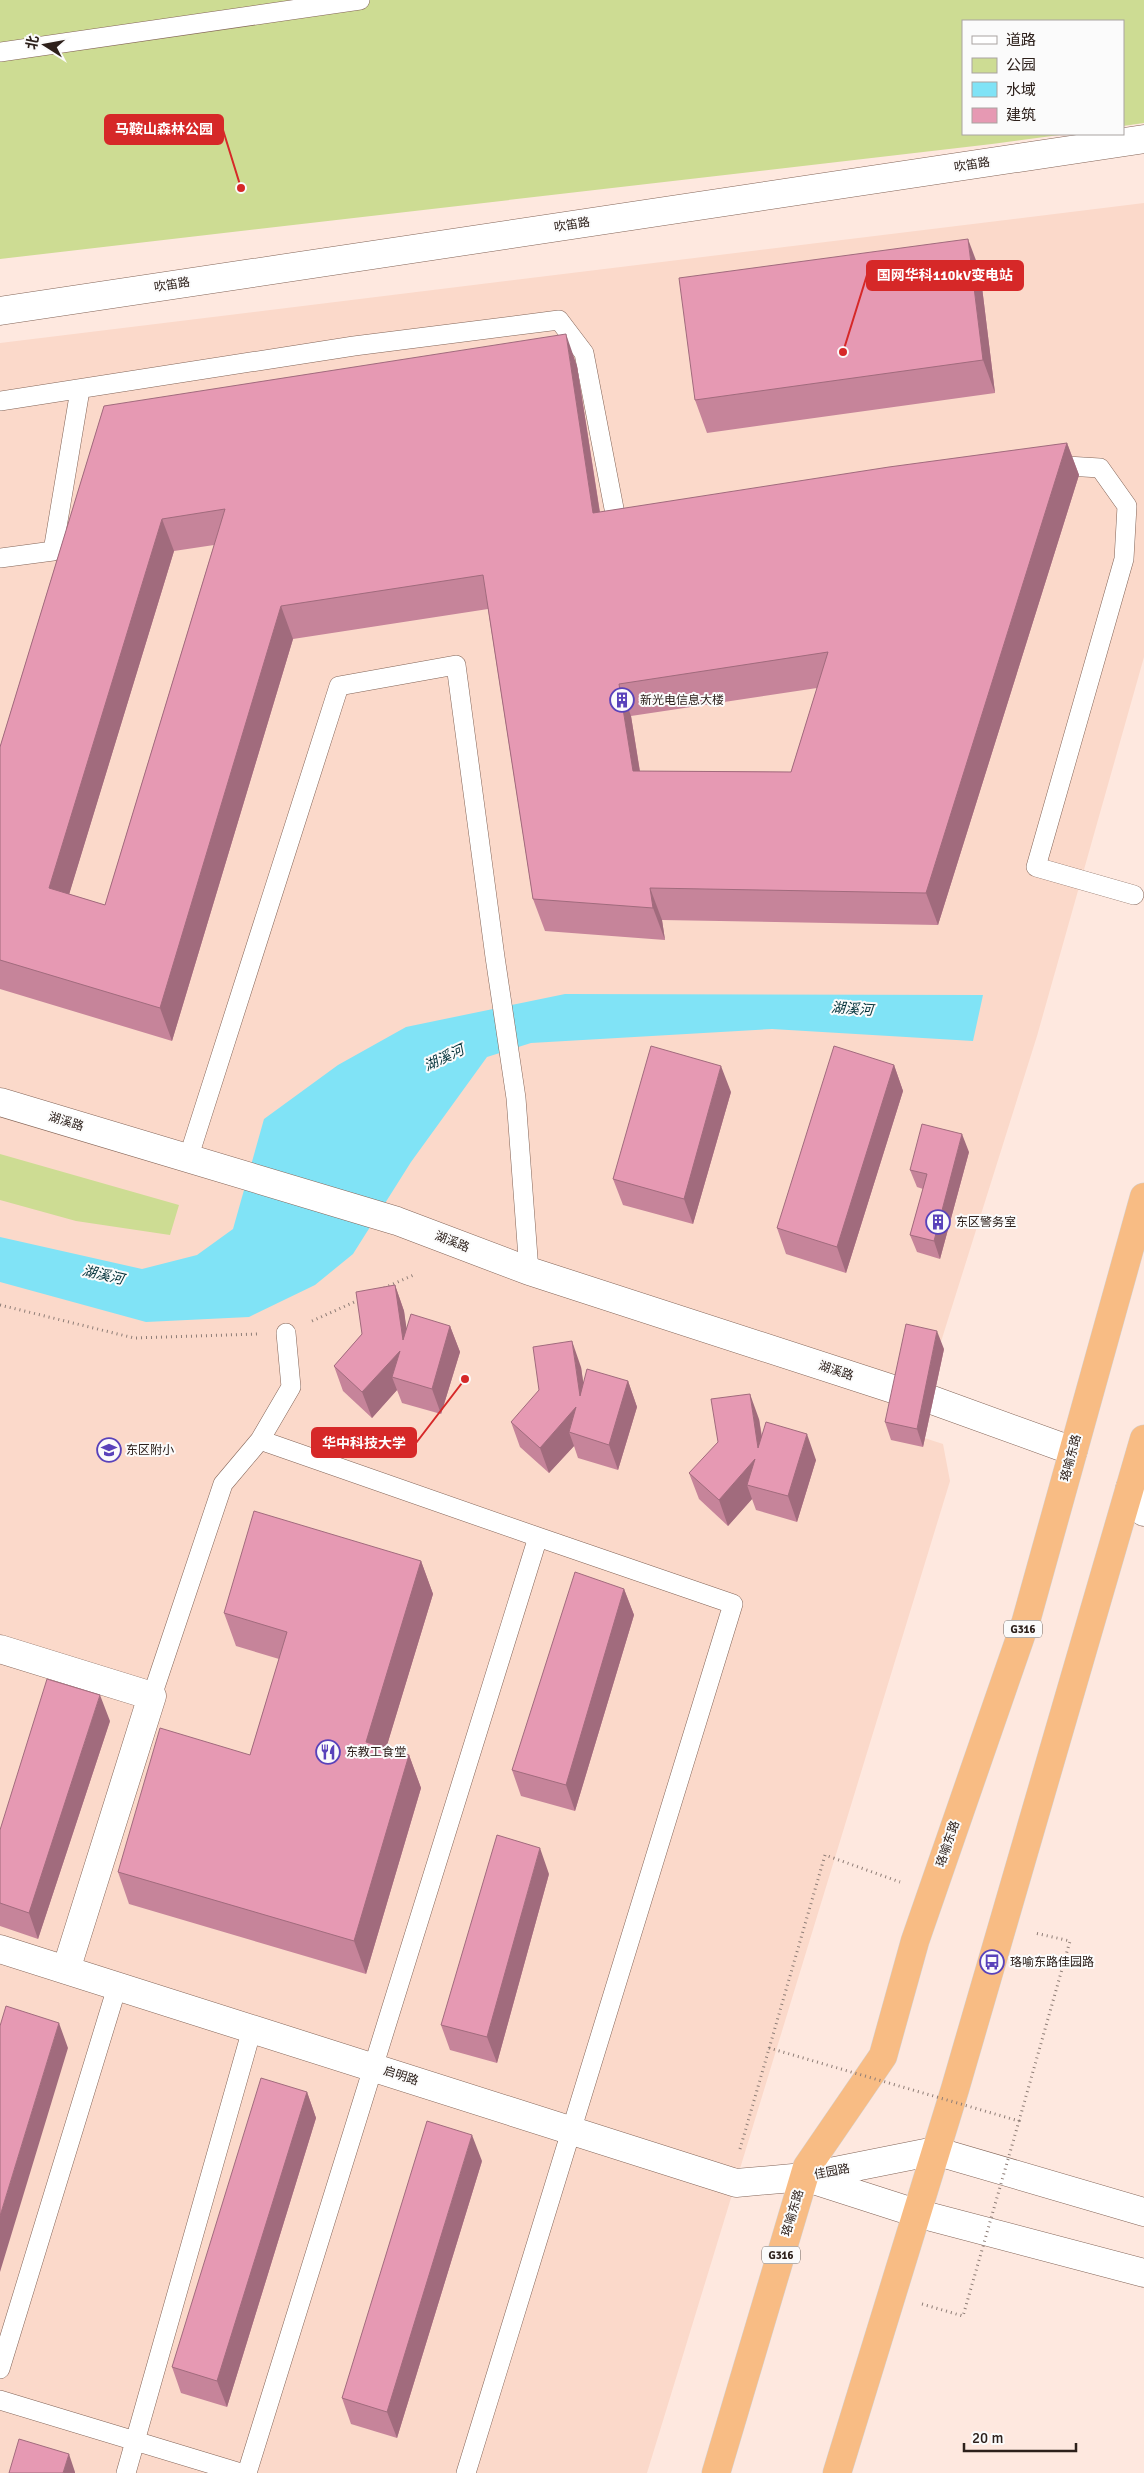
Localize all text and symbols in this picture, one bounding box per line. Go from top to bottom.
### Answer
north arrow [20,20,70,70]
legend [962,20,1124,135]
text: 道路 [1006,31,1036,49]
text: 北 [23,34,42,51]
text: 公园 [1006,56,1036,74]
text: 水域 [1006,81,1036,99]
text: 建筑 [1006,106,1036,124]
callout: 马鞍山森林公园 [105,115,223,144]
text: 马鞍山森林公园 [115,121,213,138]
street label: 吹笛路 [953,155,991,175]
street label: 吹笛路 [553,215,591,235]
callout: 国网华科110kV变电站 [867,261,1023,290]
text: 国网华科110kV变电站 [877,267,1013,284]
street label: 吹笛路 [153,275,191,295]
building icon: 新光电信息大楼 [609,687,635,713]
place label: 新光电信息大楼 [640,693,724,708]
water label: 湖溪河 [830,999,877,1019]
water label: 湖溪河 [421,1040,469,1075]
street label: 湖溪路 [47,1110,85,1134]
building icon: 东区警务室 [925,1209,951,1235]
place label: 东区警务室 [956,1215,1016,1230]
street label: 湖溪路 [433,1229,471,1255]
water label: 湖溪河 [81,1262,128,1289]
street label: 湖溪路 [817,1358,855,1384]
callout: 华中科技大学 [312,1428,416,1457]
street label: 珞喻东路 [1058,1433,1084,1483]
text: 华中科技大学 [322,1435,406,1452]
school or university icon: 东区附小 [96,1437,122,1463]
place label: 东区附小 [126,1443,174,1458]
road number: G316 [1004,1620,1042,1638]
restaurant icon: 东教工食堂 [315,1739,341,1765]
place label: 东教工食堂 [346,1745,406,1760]
street label: 珞喻东路 [933,1819,963,1869]
bus stop icon: 珞喻东路佳园路 [979,1949,1005,1975]
place label: 珞喻东路佳园路 [1010,1955,1094,1970]
street label: 启明路 [382,2063,420,2089]
street label: 佳园路 [813,2161,851,2183]
street label: 珞喻东路 [779,2188,807,2238]
road number: G316 [762,2246,800,2264]
scale bar [964,2420,1076,2452]
text: 20 m [972,2429,1003,2447]

